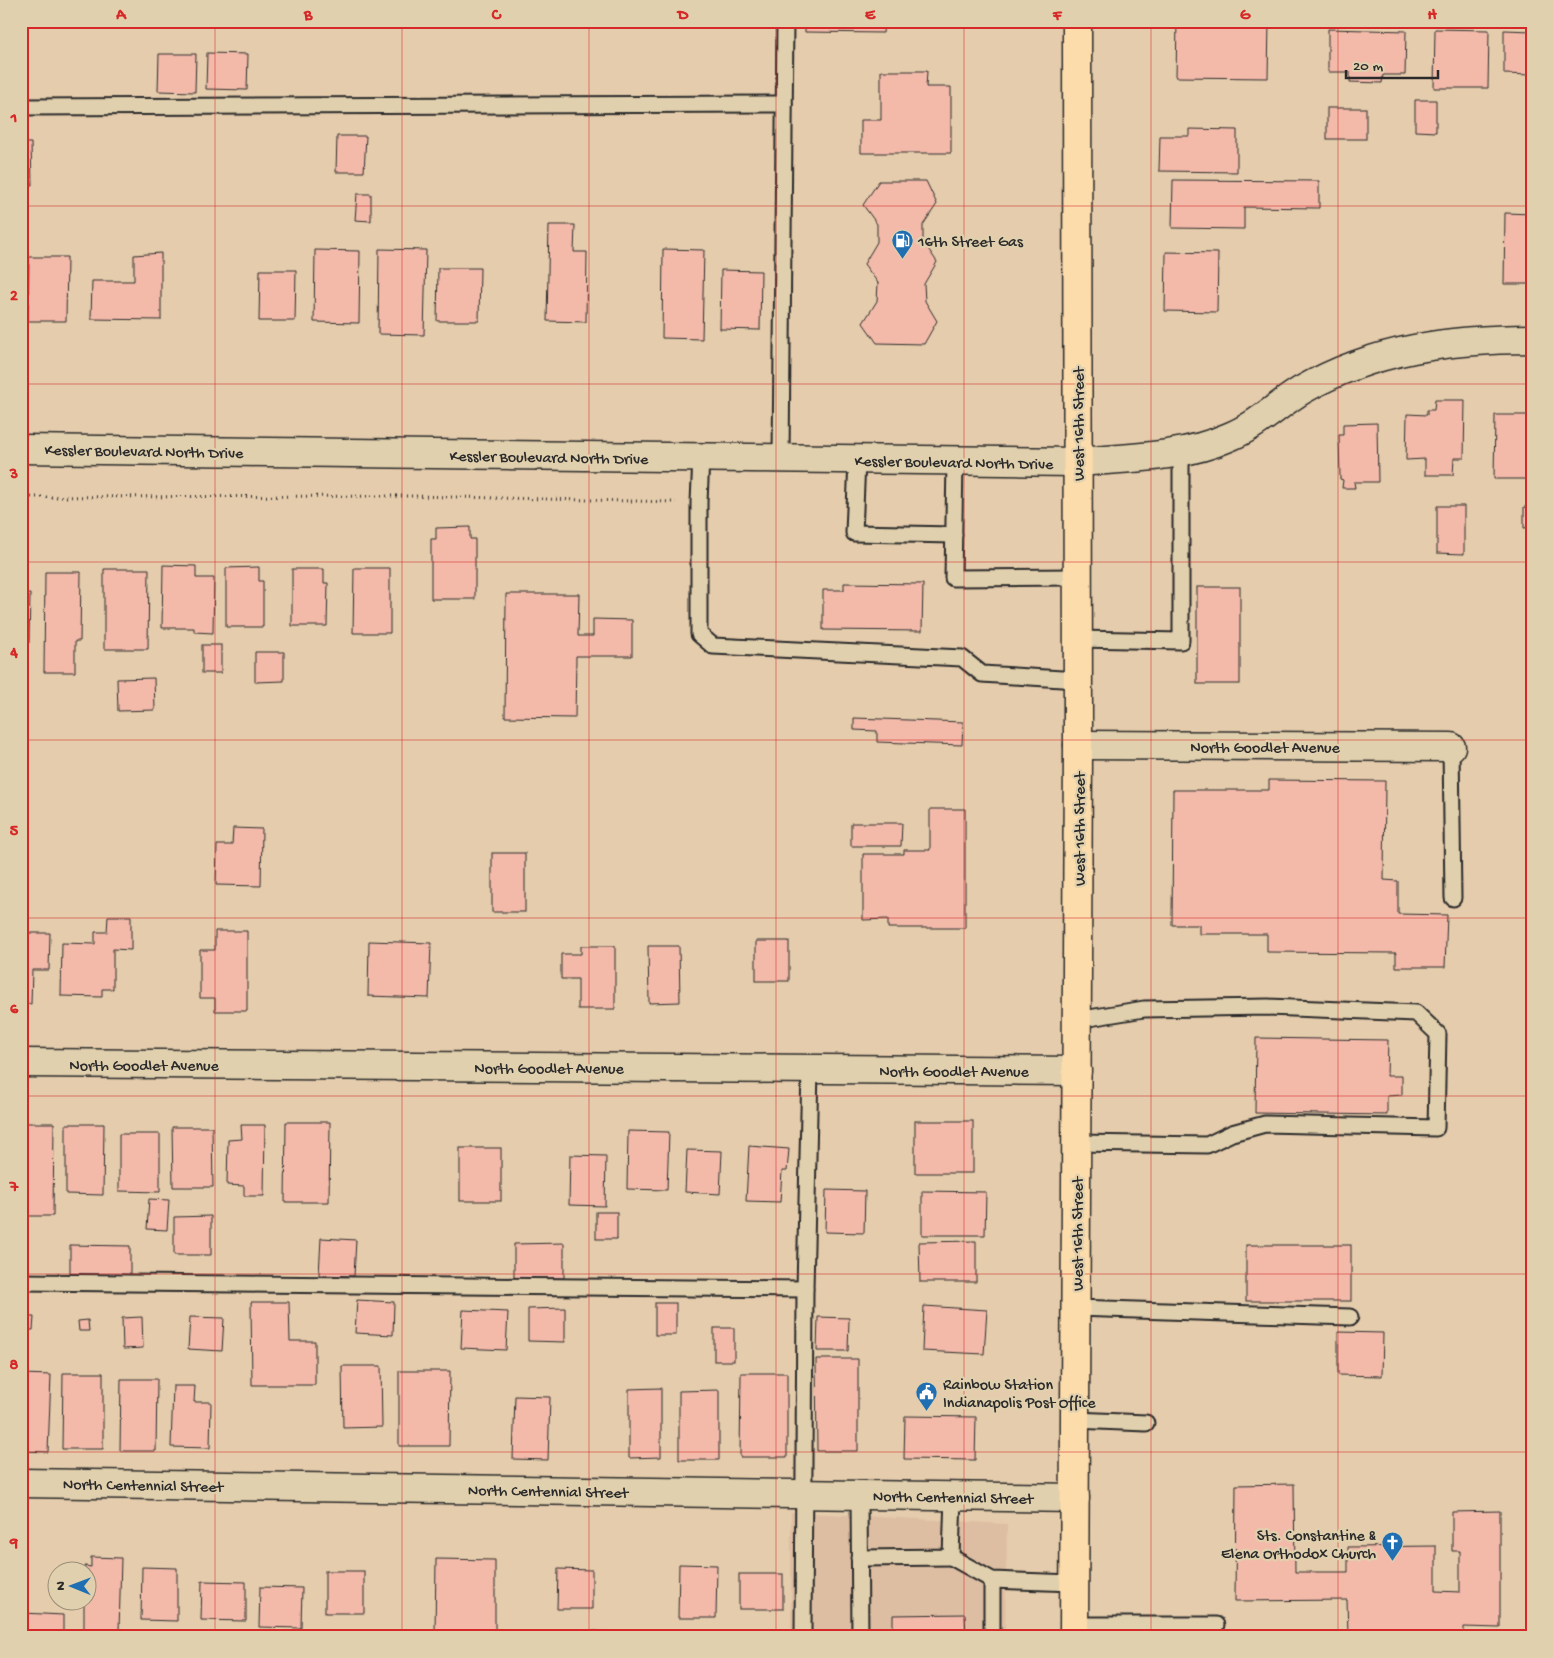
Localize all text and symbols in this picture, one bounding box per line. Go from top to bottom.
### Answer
text: A [115,7,127,26]
text: B [303,7,313,26]
text: C [491,7,502,26]
text: D [676,7,689,26]
text: E [865,7,876,26]
text: F [1052,7,1063,26]
text: G [1240,7,1251,26]
text: H [1427,7,1437,26]
scale bar [1346,48,1438,80]
text: 20 m [1353,58,1383,76]
text: 1 [10,110,17,129]
fuel station icon: 16th Street Gas [890,228,914,259]
place label: 16th Street Gas [917,234,1024,253]
text: 2 [10,288,18,307]
street label: West 16th Street [1071,365,1090,481]
street label: Kessler Boulevard North Drive [44,442,244,465]
street label: Kessler Boulevard North Drive [449,448,649,471]
street label: Kessler Boulevard North Drive [854,453,1054,476]
text: 3 [9,466,18,485]
text: 4 [9,645,18,664]
street label: North Goodlet Avenue [1190,740,1341,759]
street label: West 16th Street [1072,770,1091,886]
text: 5 [10,823,19,842]
text: 6 [10,1001,19,1020]
street label: North Goodlet Avenue [69,1058,220,1077]
street label: North Goodlet Avenue [474,1061,625,1080]
street label: North Goodlet Avenue [879,1064,1030,1083]
street label: West 16th Street [1070,1175,1089,1291]
text: 7 [9,1179,19,1198]
text: 8 [10,1357,19,1376]
place label: Rainbow Station Indianapolis Post Office [943,1377,1096,1414]
public building icon: Rainbow Station Indianapolis Post Office [915,1380,939,1411]
street label: North Centennial Street [63,1477,225,1498]
street label: North Centennial Street [468,1483,630,1504]
street label: North Centennial Street [873,1489,1035,1510]
place label: Sts. Constantine & Elena Orthodox Church [1221,1528,1377,1565]
church icon: Sts. Constantine & Elena Orthodox Church [1380,1531,1404,1562]
text: 9 [9,1535,18,1554]
north arrow [48,1560,98,1610]
text: N [53,1581,70,1591]

